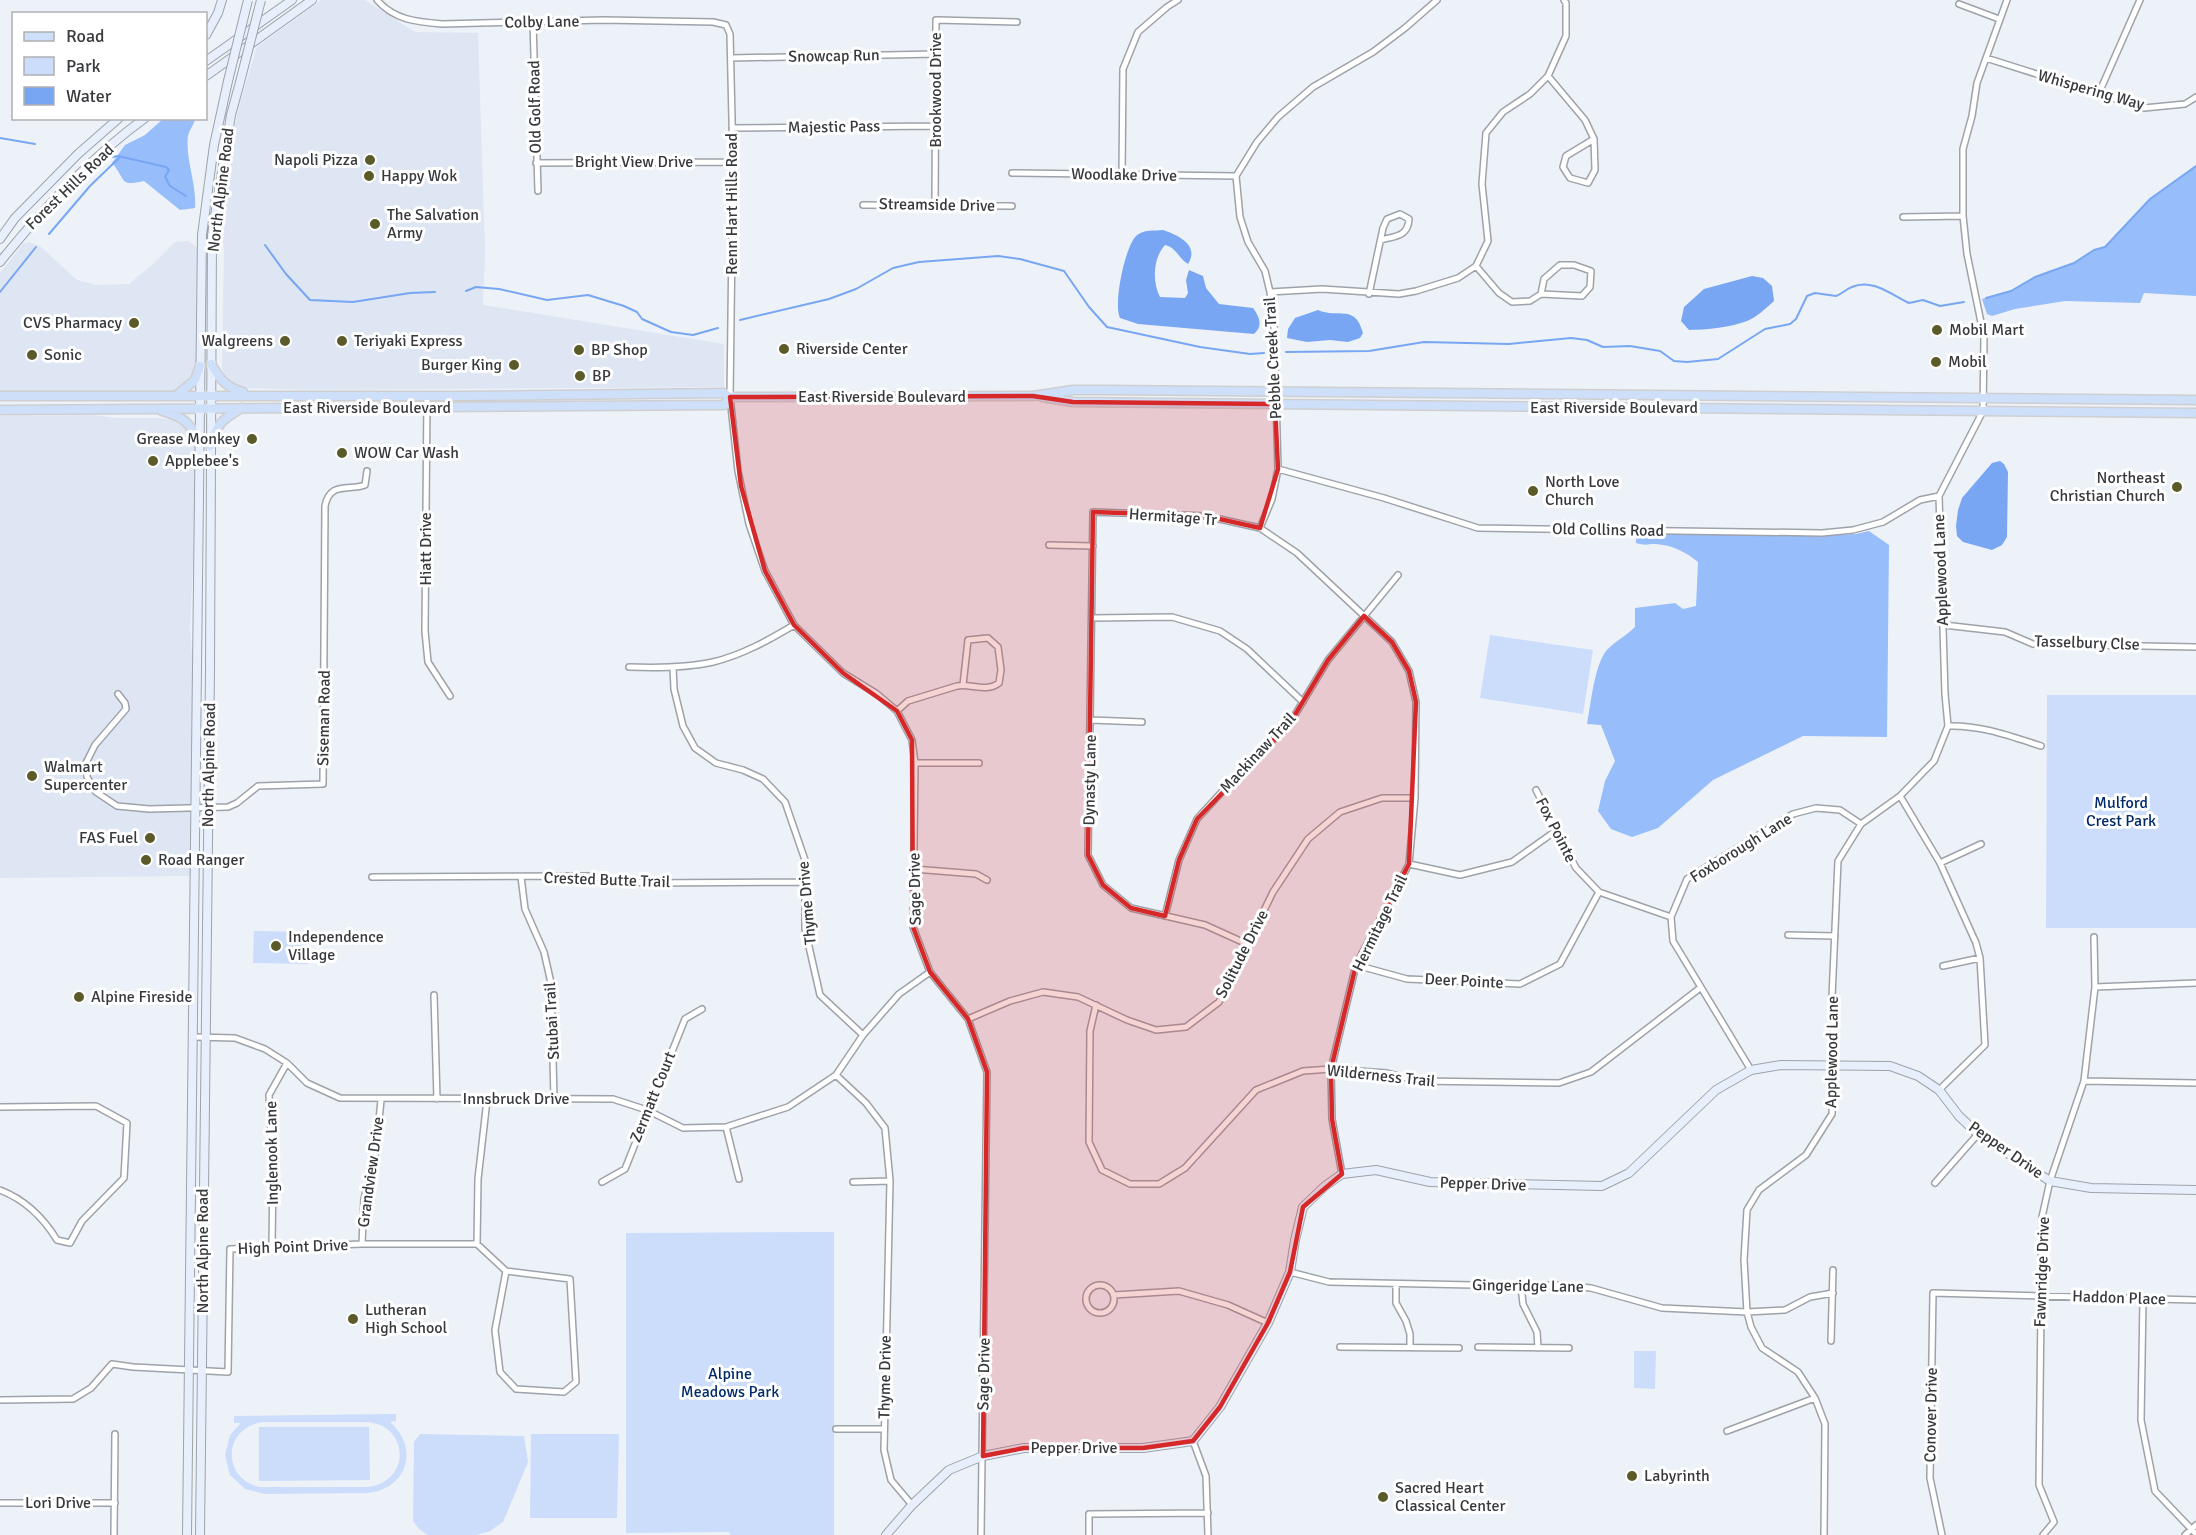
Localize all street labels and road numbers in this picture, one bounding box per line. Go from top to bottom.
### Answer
street label: Colby Lane [504,11,580,33]
street label: Brookwood Drive [926,32,946,148]
street label: Snowcap Run [788,45,880,67]
street label: Old Golf Road [524,60,546,154]
street label: Whispering Way [2035,65,2147,115]
street label: Majestic Pass [788,116,880,138]
street label: North Alpine Road [203,127,239,253]
street label: Renn Hart Hills Road [722,133,742,275]
street label: Forest Hills Road [22,140,118,234]
street label: Bright View Drive [575,152,693,172]
street label: Woodlake Drive [1071,164,1177,186]
street label: Streamside Drive [879,194,995,216]
street label: Pebble Creek Trail [1260,296,1286,420]
street label: East Riverside Boulevard [798,387,966,407]
street label: East Riverside Boulevard [283,398,451,418]
street label: East Riverside Boulevard [1530,398,1698,418]
street label: Hermitage Tr [1128,504,1218,530]
street label: Hiatt Drive [416,512,436,586]
street label: Applewood Lane [1929,514,1953,626]
street label: Old Collins Road [1552,519,1664,541]
street label: Tasselbury Clse [2034,631,2140,655]
street label: Siseman Road [313,670,335,766]
street label: North Alpine Road [198,702,220,828]
street label: Mackinaw Trail [1216,708,1300,797]
street label: Dynasty Lane [1079,734,1101,826]
street label: Fox Pointe [1531,794,1581,866]
street label: Foxborough Lane [1686,809,1796,887]
street label: Sage Drive [904,852,926,926]
street label: Thyme Drive [793,860,821,946]
street label: Crested Butte Trail [543,868,671,892]
street label: Hermitage Trail [1348,871,1412,975]
street label: Solitude Drive [1211,907,1273,1001]
street label: Deer Pointe [1424,969,1504,993]
street label: Stubai Trail [540,981,564,1060]
street label: Applewood Lane [1821,996,1843,1108]
street label: Zermatt Court [626,1048,680,1145]
street label: Wilderness Trail [1326,1060,1437,1092]
street label: Innsbruck Drive [462,1089,570,1109]
street label: Inglenook Lane [261,1101,283,1205]
street label: Grandview Drive [353,1115,389,1229]
street label: Pepper Drive [1965,1117,2047,1183]
street label: Pepper Drive [1439,1172,1527,1196]
street label: North Alpine Road [193,1189,213,1313]
street label: Fawnridge Drive [2030,1216,2054,1328]
street label: High Point Drive [237,1235,349,1259]
street label: Gingeridge Lane [1472,1275,1584,1297]
street label: Haddon Place [2072,1286,2166,1310]
street label: Thyme Drive [874,1335,896,1419]
street label: Sage Drive [973,1337,995,1411]
street label: Conover Drive [1920,1367,1942,1463]
street label: Pepper Drive [1031,1438,1117,1458]
street label: Lori Drive [25,1493,91,1513]

